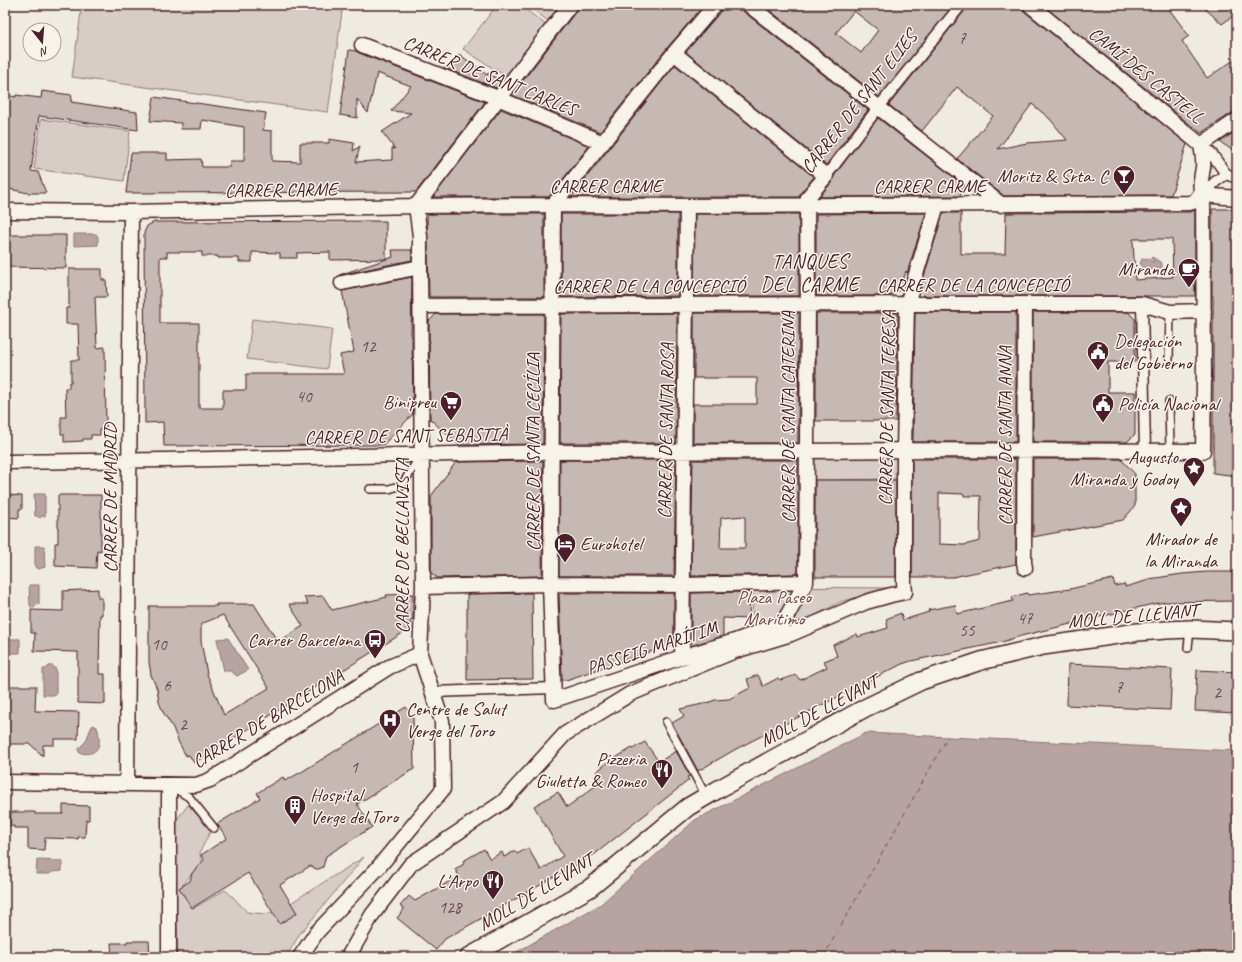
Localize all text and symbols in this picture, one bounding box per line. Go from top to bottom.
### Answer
street label: CAMÍ DES CASTELL [1084,21,1209,129]
north arrow [22,22,62,62]
street label: CARRER DE SANT ELIES [796,23,924,178]
house number: 7 [958,28,967,49]
street label: CARRER DE SANT CARLES [400,30,583,123]
text: N [38,44,50,60]
bar icon: Moritz & Srta. C [1111,163,1137,196]
place label: Moritz & Srta. C [997,164,1110,188]
street label: CARRER CARME [550,174,665,198]
street label: CARRER CARME [874,174,989,198]
street label: CARRER CARME [225,177,340,203]
district label: TANQUES DEL CARME [761,249,861,297]
cafe icon: Miranda [1176,256,1202,289]
place label: Miranda [1118,257,1176,281]
street label: CARRER DE LA CONCEPCIÓ [877,273,1071,297]
street label: CARRER DE LA CONCEPCIÓ [553,274,747,298]
street label: CARRER DE SANTA TERESA [873,310,901,506]
street label: CARRER DE SANTA CATERINA [776,311,800,523]
place label: Delegación del Gobierno [1114,329,1194,375]
house number: 12 [360,336,377,357]
public building icon: Delegación del Gobierno [1085,339,1111,372]
street label: CARRER DE SANTA ROSA [652,341,680,519]
street label: CARRER DE SANTA ANNA [993,345,1017,526]
street label: CARRER DE SANTA CECÍLIA [521,352,545,551]
house number: 40 [296,386,313,407]
supermarket icon: Binipreu [438,389,464,422]
place label: Binipreu [383,390,437,414]
public building icon: Policía Nacional [1090,391,1116,424]
place label: Policía Nacional [1118,392,1222,416]
street label: CARRER DE MADRID [98,421,122,573]
street label: CARRER DE SANT SEBASTIÀ [304,422,509,450]
place label: Augusto Miranda y Godoy [1070,445,1180,491]
place icon: Augusto Miranda y Godoy [1181,455,1207,488]
street label: CARRER DE BELLAVISTA [390,457,414,634]
place icon: Mirador de la Miranda [1168,495,1194,528]
place label: Mirador de la Miranda [1145,527,1219,573]
hotel icon: Eurohotel [552,531,578,564]
place label: Eurohotel [580,532,646,556]
park label: Plaza Paseo Marítimo [737,585,813,631]
street label: MOLL DE LLEVANT [1067,598,1204,634]
house number: 47 [1017,608,1034,629]
street label: PASSEIG MARÍTIM [583,615,722,681]
house number: 55 [959,620,976,641]
bus stop icon: Carrer Barcelona [362,627,388,660]
place label: Carrer Barcelona [248,628,362,652]
house number: 10 [151,634,168,655]
street label: CARRER DE BARCELONA [188,664,349,774]
street label: MOLL DE LLEVANT [756,667,887,752]
house number: 6 [163,675,172,696]
house number: 7 [1115,677,1124,698]
house number: 2 [1213,682,1222,703]
place label: Centre de Salut Verge del Toro [406,697,508,743]
hospital icon: Centre de Salut Verge del Toro [377,707,403,740]
house number: 2 [179,714,188,735]
place label: Pizzeria Giuletta & Romeo [536,747,648,793]
house number: 1 [350,757,359,778]
restaurant icon: Pizzeria Giuletta & Romeo [649,757,675,790]
place label: Hospital Verge del Toro [310,783,400,829]
building icon: Hospital Verge del Toro [282,793,308,826]
street label: MOLL DE LLEVANT [474,845,603,936]
restaurant icon: L'Arpo [480,868,506,901]
place label: L'Arpo [438,869,479,893]
house number: 128 [439,897,464,918]

